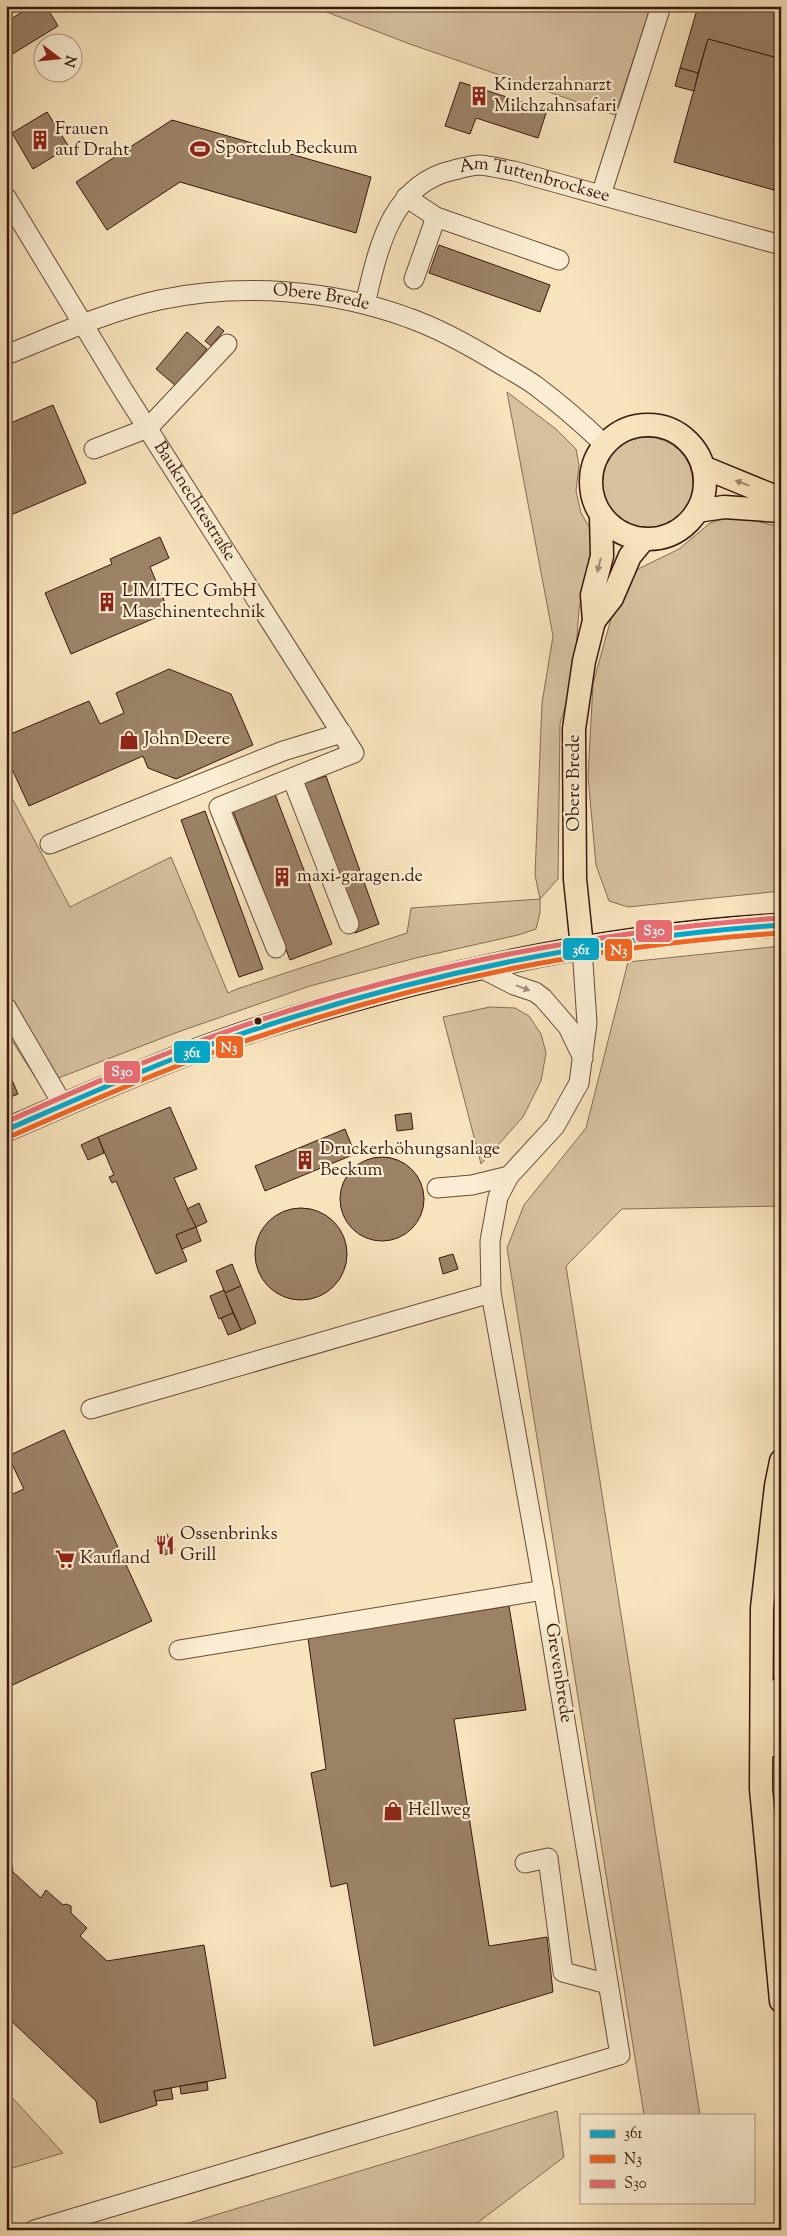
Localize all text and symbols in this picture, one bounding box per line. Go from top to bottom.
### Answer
north arrow [32,32,82,82]
text: N [57,53,80,69]
place label: Kinderzahnarzt Milchzahnsafari [494,73,617,120]
building icon: Kinderzahnarzt Milchzahnsafari [468,85,490,107]
place label: Frauen auf Draht [55,117,129,164]
building icon: Frauen auf Draht [29,129,51,151]
place label: Sportclub Beckum [215,136,358,162]
sports icon: Sportclub Beckum [189,138,211,160]
street label: Am Tuttenbrocksee [457,151,613,210]
street label: Obere Brede [272,278,372,318]
street label: Bauknechtestraße [146,437,242,567]
one-way arrow [734,479,749,487]
one-way arrow [595,557,603,572]
place label: LIMITEC GmbH Maschinentechnik [122,579,266,626]
building icon: LIMITEC GmbH Maschinentechnik [96,591,118,613]
place label: John Deere [143,727,230,753]
shop icon: John Deere [118,729,140,751]
street label: Obere Brede [562,734,588,832]
place label: maxi-garagen.de [297,864,423,890]
building icon: maxi-garagen.de [271,866,293,888]
line badge: S30 [635,919,673,943]
text: S30 [643,922,665,942]
line badge: 361 [562,937,600,961]
line badge: N3 [604,938,633,962]
text: 361 [572,941,590,961]
text: N3 [611,942,628,962]
one-way arrow [516,985,531,992]
unlabelled marker [253,1016,263,1026]
line badge: N3 [215,1035,244,1059]
text: N3 [221,1039,238,1059]
line badge: 361 [173,1040,211,1064]
text: 361 [183,1044,201,1064]
line badge: S30 [103,1060,141,1084]
text: S30 [111,1063,133,1083]
place label: Druckerhöhungsanlage Beckum [320,1137,500,1184]
building icon: Druckerhöhungsanlage Beckum [294,1149,316,1171]
place label: Ossenbrinks Grill [180,1522,278,1569]
restaurant icon: Ossenbrinks Grill [154,1534,176,1556]
place label: Kaufland [80,1546,150,1572]
supermarket icon: Kaufland [54,1548,76,1570]
street label: Grevenbrede [537,1621,579,1725]
place label: Hellweg [408,1798,471,1824]
shop icon: Hellweg [382,1800,404,1822]
legend [580,2114,754,2204]
text: 361 [624,2124,642,2145]
text: N3 [624,2150,642,2171]
text: S30 [624,2174,647,2195]

